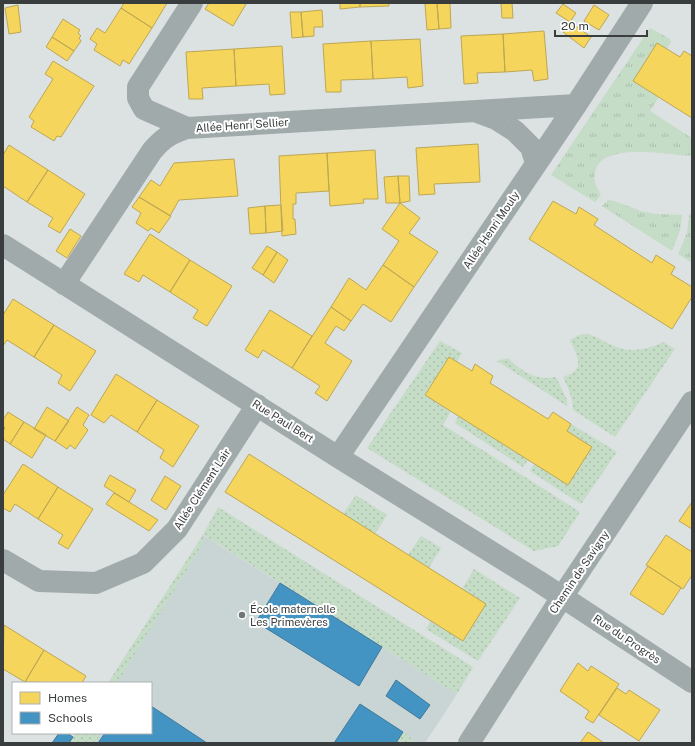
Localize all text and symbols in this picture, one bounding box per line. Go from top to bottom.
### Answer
scale bar [555,12,647,38]
text: 20 m [561,19,589,33]
street label: Allée Henri Sellier [195,116,289,134]
street label: Allée Henri Mouly [461,189,521,271]
street label: Rue Paul Bert [250,397,316,445]
street label: Allée Clément Lair [171,446,233,532]
street label: Chemin de Savigny [547,528,611,616]
place label: École maternelle Les Primevères [250,602,336,628]
marker: École maternelle Les Primevères [237,610,247,620]
street label: Rue du Progrès [591,612,663,666]
legend [12,682,152,734]
text: Homes [48,691,87,705]
text: Schools [48,711,93,725]

